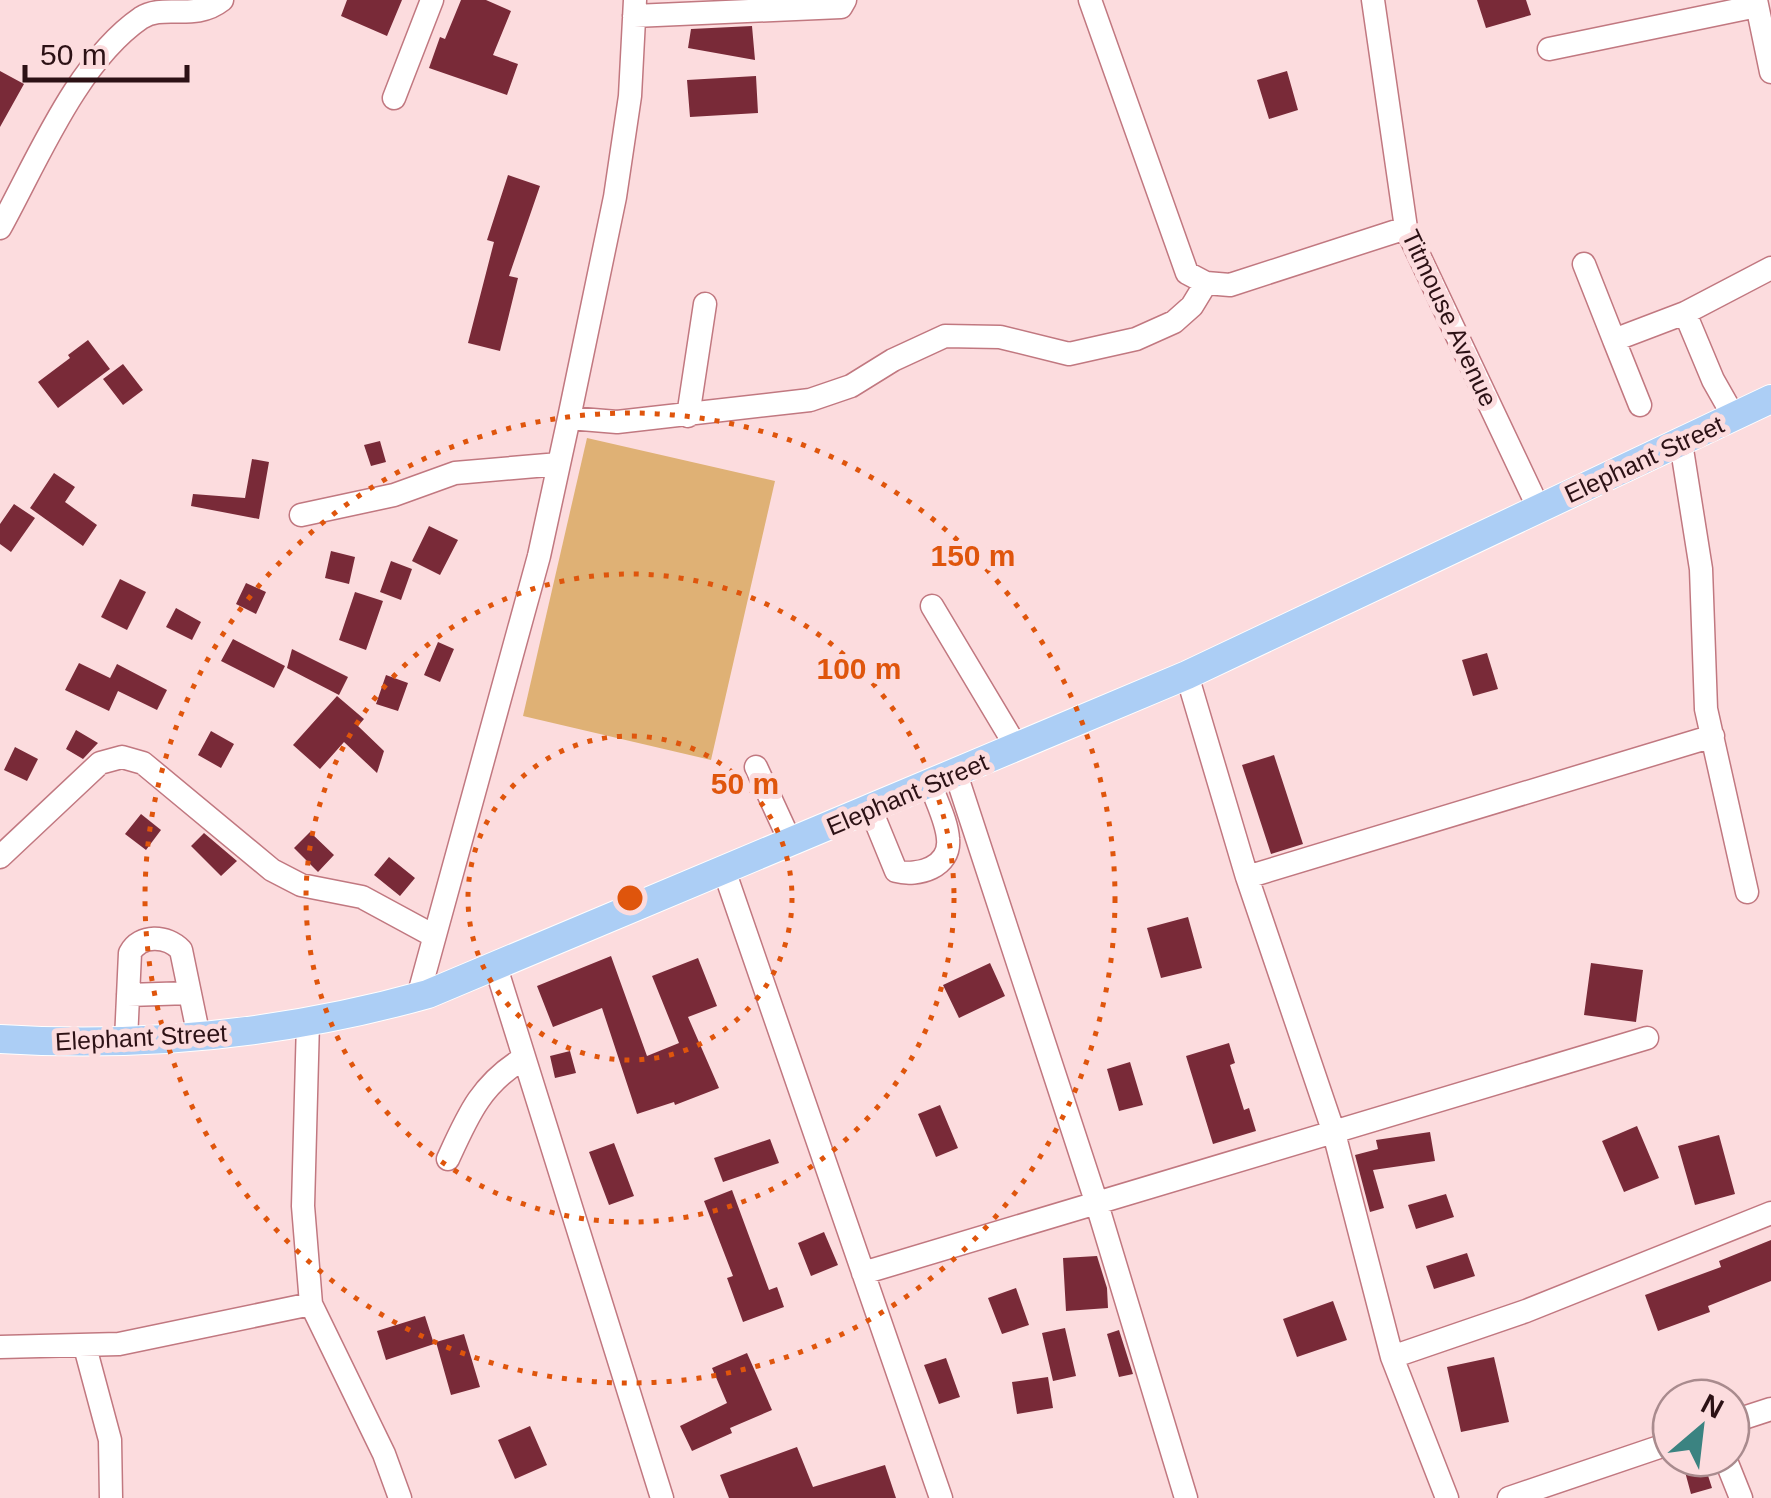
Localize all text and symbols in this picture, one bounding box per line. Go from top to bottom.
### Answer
scale bar [25,20,188,82]
text: 50 m [40,38,107,71]
street label: Titmouse Avenue [1397,225,1503,411]
street label: Elephant Street [1560,410,1728,508]
text: 150 m [930,539,1016,572]
text: 100 m [816,652,902,685]
street label: Elephant Street [822,747,992,841]
text: 50 m [711,767,779,800]
centre of rings [612,880,648,916]
street label: Elephant Street [54,1019,228,1055]
north arrow [1651,1378,1751,1478]
text: N [1696,1388,1729,1425]

